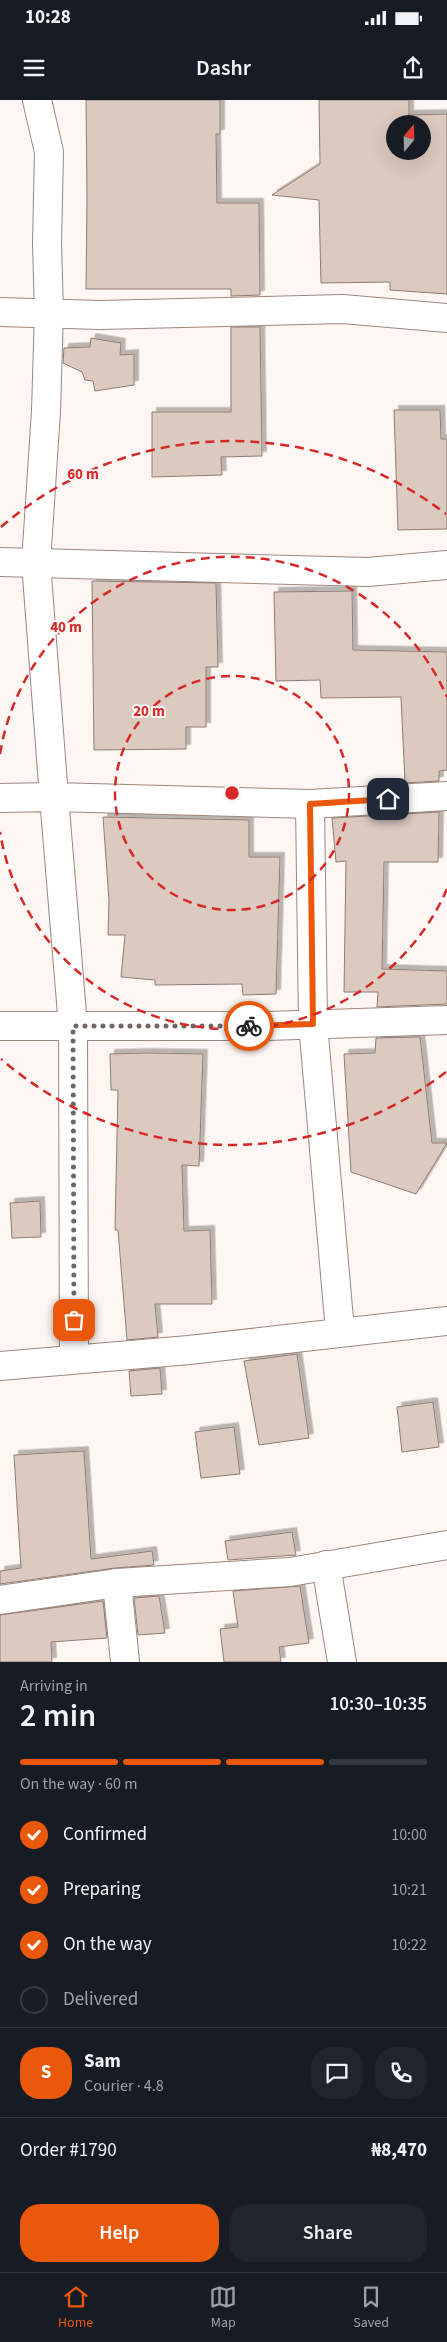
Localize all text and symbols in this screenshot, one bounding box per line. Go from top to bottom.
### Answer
text: 10:28 [25,4,71,31]
text: Dashr [196,52,251,84]
icon: menu [20,54,48,82]
icon: share [399,54,427,82]
north arrow [386,115,431,160]
map controls [386,115,431,160]
text: 60 m [67,464,99,485]
text: 40 m [50,617,82,638]
text: 20 m [133,701,165,722]
pin [367,778,409,820]
centre of rings [223,784,241,802]
icon: home [374,785,402,813]
courier [224,1001,274,1051]
icon: bike [235,1012,263,1040]
pin [53,1299,95,1341]
icon: bag [60,1306,88,1334]
text: Arriving in [20,1675,88,1697]
text: 10:30–10:35 [329,1691,427,1718]
text: 2 min [20,1693,96,1739]
text: On the way · 60 m [20,1773,137,1795]
icon: check [20,1821,48,1849]
text: Confirmed [63,1821,147,1848]
text: 10:00 [391,1824,427,1846]
icon: check [20,1876,48,1904]
text: Preparing [63,1876,141,1903]
text: 10:21 [391,1879,427,1901]
icon: check [20,1931,48,1959]
text: On the way [63,1931,152,1958]
text: 10:22 [391,1934,427,1956]
text: Delivered [63,1986,138,2013]
button: chat [311,2047,363,2099]
button: phone [375,2047,427,2099]
text: Sam [84,2048,121,2075]
text: S [41,2059,51,2086]
text: Courier · 4.8 [84,2075,164,2097]
text: Order #1790 [20,2137,117,2164]
text: ₦8,470 [371,2137,427,2164]
button: Help [20,2204,219,2262]
button: Share [229,2204,427,2262]
tab: Home [58,2283,93,2333]
tab: Map [209,2283,237,2333]
tab: Saved [353,2283,389,2333]

